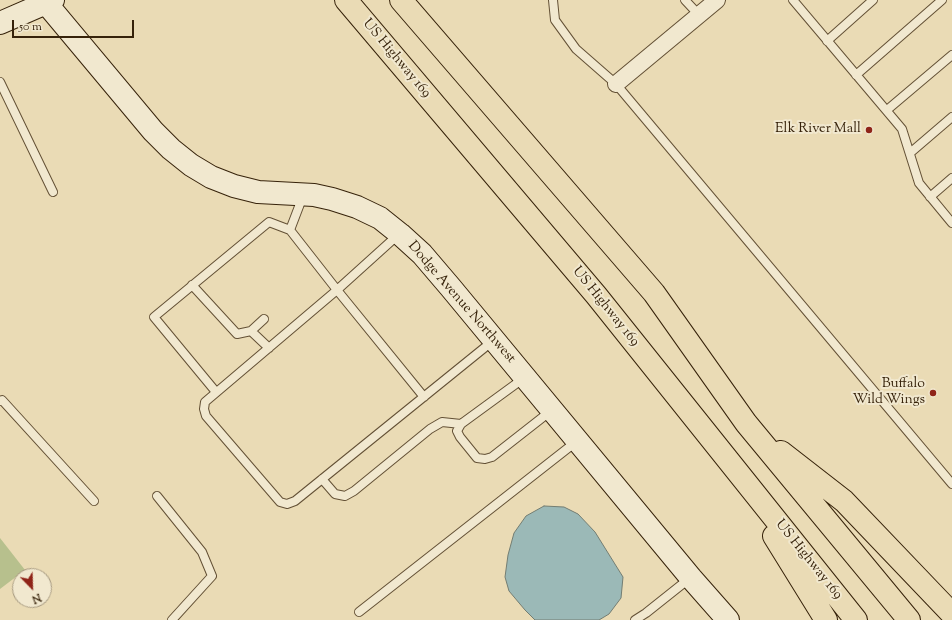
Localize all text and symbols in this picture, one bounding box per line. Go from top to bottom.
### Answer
scale bar [14,12,136,38]
street label: US Highway 169 [358,16,434,102]
text: 50 m [19,18,42,36]
place label: Elk River Mall [775,122,861,138]
marker: Elk River Mall [864,125,874,135]
street label: Dodge Avenue Northwest [403,239,519,367]
street label: US Highway 169 [568,264,642,350]
place label: Buffalo Wild Wings [852,377,925,410]
marker: Buffalo Wild Wings [928,388,938,398]
street label: US Highway 169 [771,517,845,603]
north arrow [12,568,52,608]
text: N [29,589,43,607]

